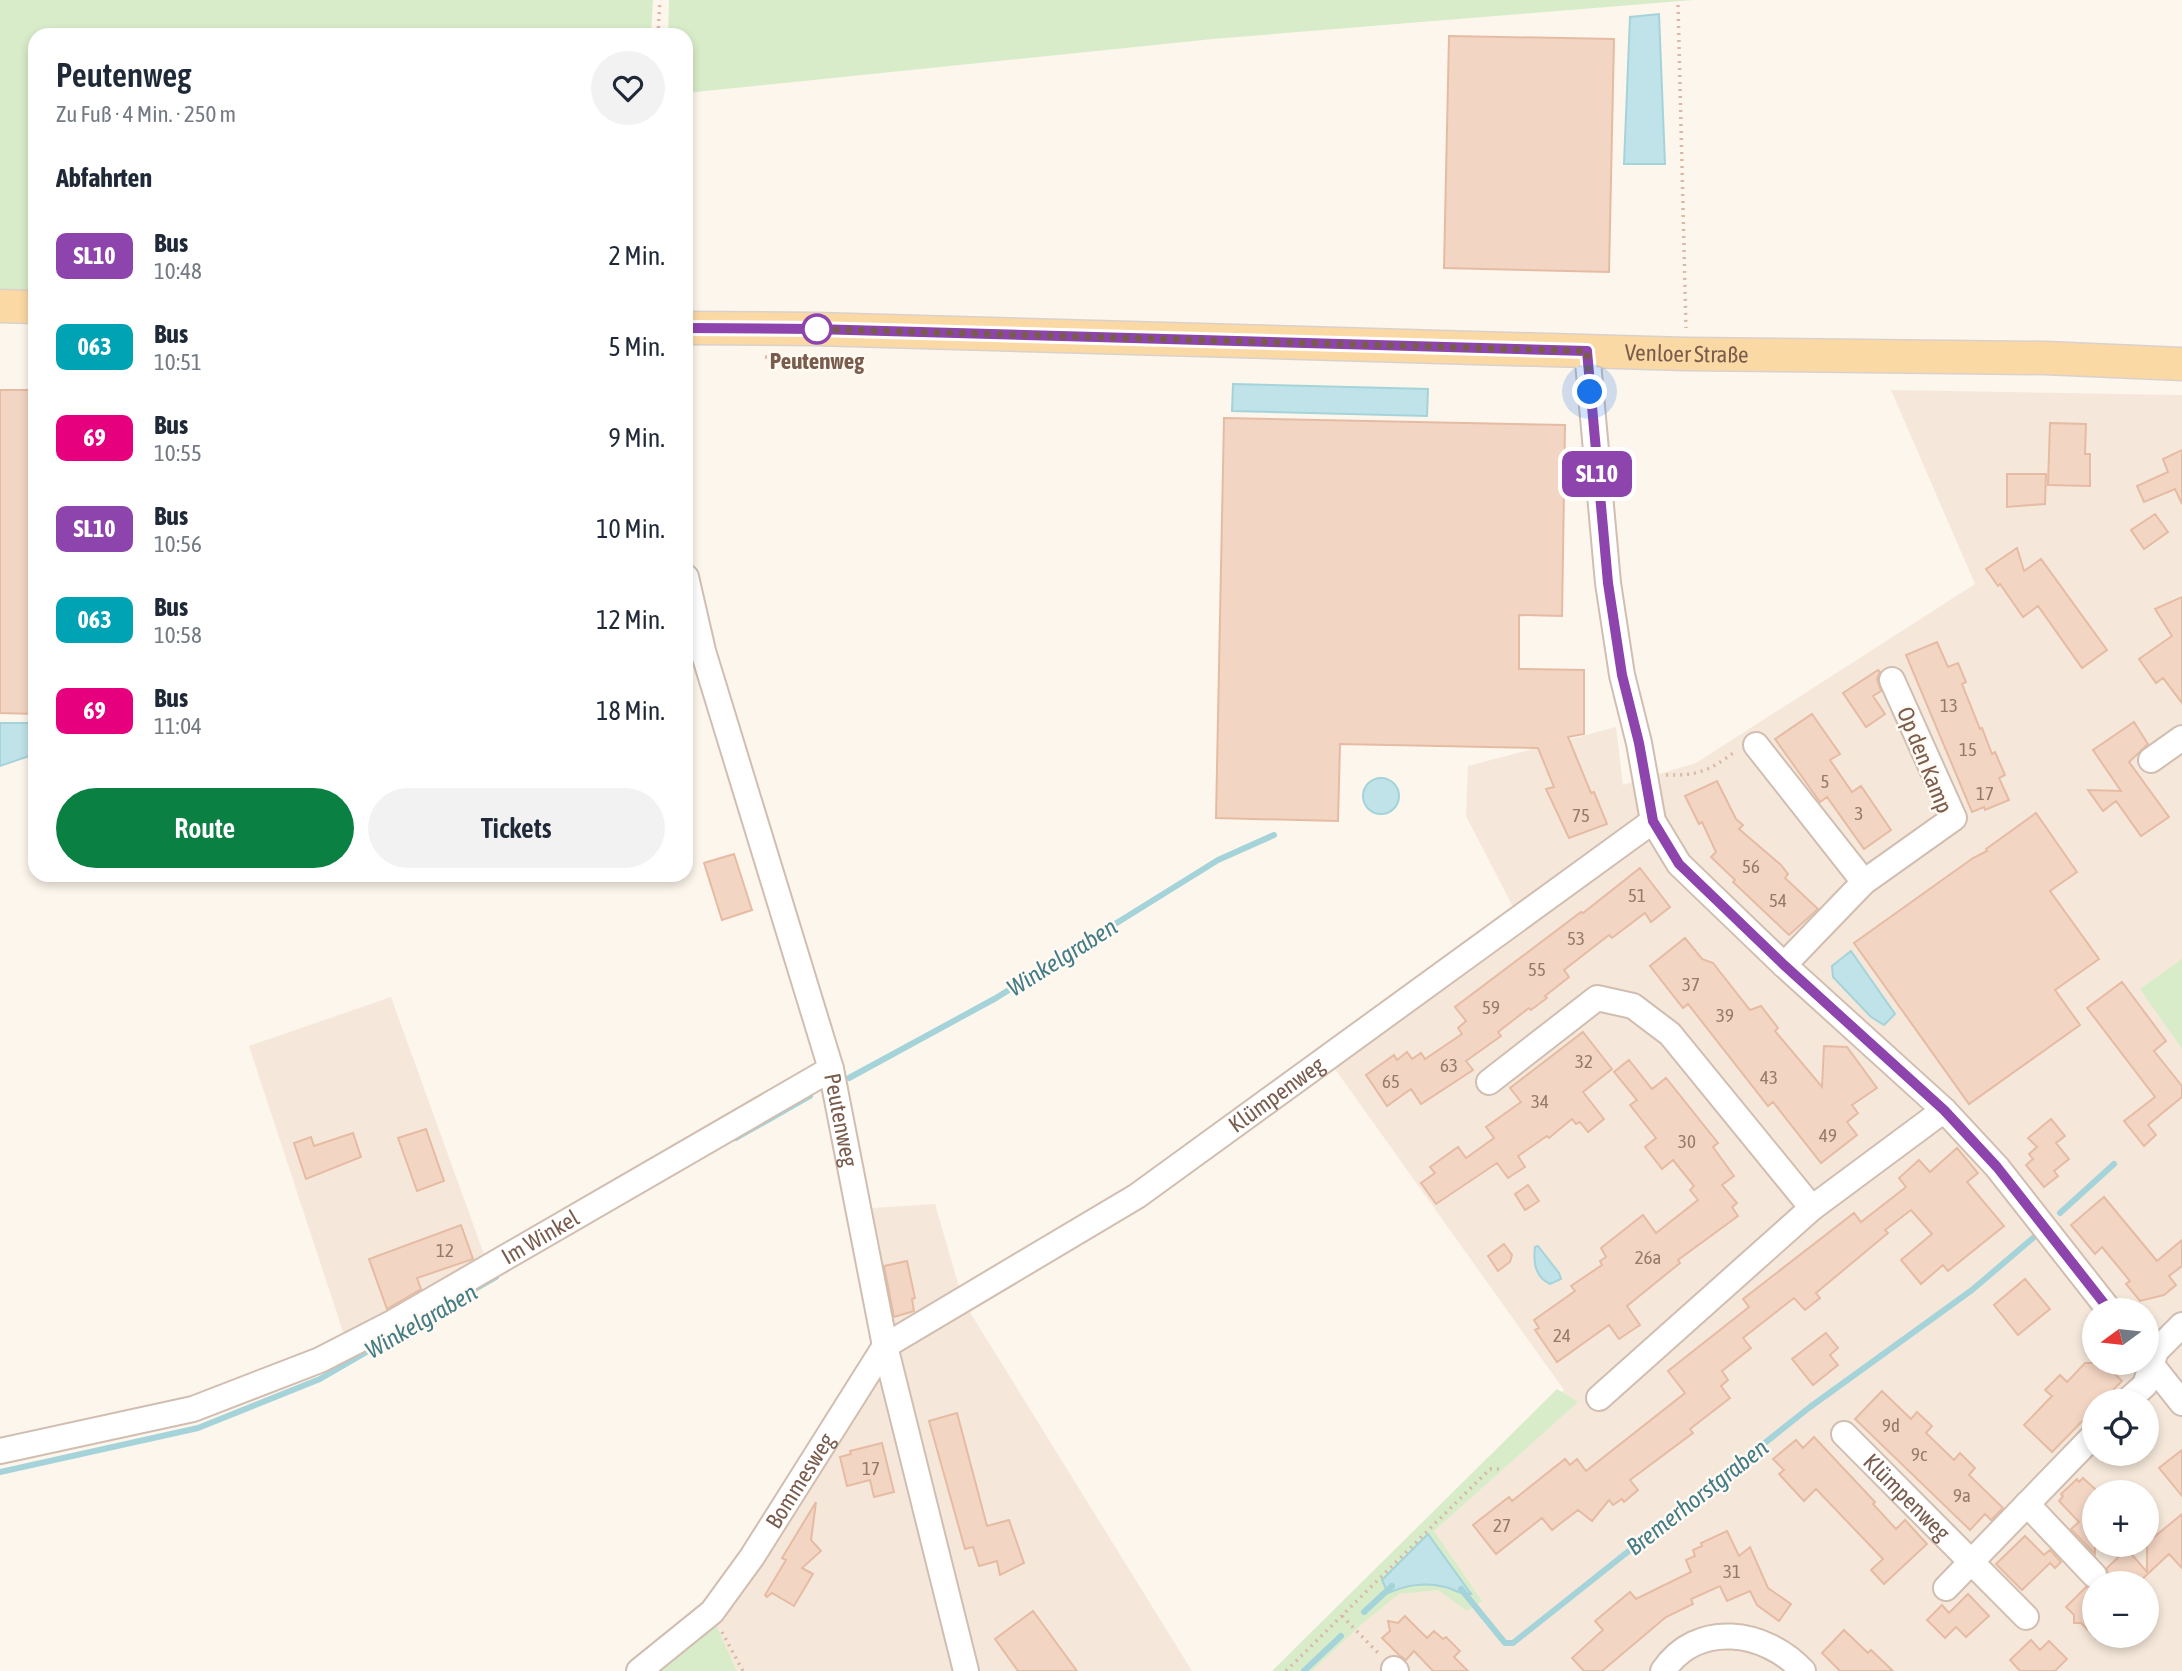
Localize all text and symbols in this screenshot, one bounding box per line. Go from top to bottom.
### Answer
button: heart [591,51,665,125]
text: Peutenweg [56,56,191,94]
text: Zu Fuß · 4 Min. · 250 m [56,101,236,127]
text: Abfahrten [56,163,152,193]
text: Bus [154,228,188,258]
text: 2 Min. [609,241,665,271]
text: SL10 [74,242,115,269]
text: 10:48 [154,258,202,284]
marker: Peutenweg [802,314,832,344]
text: Bus [154,319,188,349]
text: 5 Min. [609,332,665,362]
text: 063 [78,333,111,360]
street label: Venloer Straße [1624,339,1749,368]
place label: Peutenweg [770,348,864,374]
text: 10:51 [154,349,202,375]
your location [1572,374,1607,409]
text: Bus [154,410,188,440]
text: 9 Min. [609,423,665,453]
text: 69 [83,424,106,451]
text: 10:55 [154,440,202,466]
line badge: SL10 [1548,451,1646,497]
text: SL10 [1576,460,1618,487]
text: Bus [154,501,188,531]
text: 10 Min. [596,514,665,544]
text: SL10 [74,515,115,542]
text: 10:56 [154,531,202,557]
text: Bus [154,592,188,622]
text: 12 Min. [596,605,665,635]
text: 063 [78,606,111,633]
text: 10:58 [154,622,202,648]
text: Bus [154,683,188,713]
house number: 13 [1940,694,1958,716]
text: 18 Min. [596,696,665,726]
text: 69 [83,697,106,724]
street label: Op den Kamp [1892,703,1958,817]
text: 11:04 [154,713,202,739]
house number: 15 [1959,738,1977,760]
house number: 5 [1821,770,1829,792]
house number: 17 [1976,782,1994,804]
button: Route [56,788,354,868]
button: Tickets [368,788,665,868]
house number: 3 [1855,802,1863,824]
house number: 75 [1572,804,1590,826]
house number: 56 [1742,855,1760,877]
house number: 51 [1628,884,1646,906]
house number: 54 [1769,889,1787,911]
water label: Winkelgraben [1002,912,1122,1001]
house number: 53 [1567,927,1585,949]
house number: 55 [1528,958,1546,980]
house number: 37 [1682,973,1700,995]
house number: 59 [1482,996,1500,1018]
house number: 39 [1716,1004,1734,1026]
house number: 32 [1575,1050,1593,1072]
street label: Klümpenweg [1224,1051,1329,1138]
house number: 63 [1440,1054,1458,1076]
house number: 43 [1760,1066,1778,1088]
house number: 65 [1382,1070,1400,1092]
street label: Peutenweg [819,1071,863,1169]
house number: 34 [1531,1090,1549,1112]
house number: 49 [1819,1124,1837,1146]
house number: 30 [1678,1130,1696,1152]
street label: Im Winkel [497,1205,584,1270]
house number: 12 [436,1239,454,1261]
house number: 26a [1635,1246,1661,1268]
water label: Winkelgraben [360,1278,482,1364]
north arrow [2082,1298,2160,1376]
map controls [2082,1298,2159,1648]
house number: 24 [1553,1324,1571,1346]
button: locate [2082,1389,2159,1466]
house number: 9d [1882,1414,1900,1436]
street label: Bommesweg [760,1428,840,1533]
water label: Bremerhorstgraben [1621,1433,1773,1561]
house number: 9c [1911,1443,1928,1465]
street label: Klümpenweg [1858,1448,1955,1546]
house number: 17 [862,1457,880,1479]
button: + [2082,1480,2159,1557]
house number: 9a [1953,1484,1971,1506]
house number: 27 [1493,1514,1511,1536]
house number: 31 [1723,1560,1741,1582]
button: − [2082,1571,2159,1648]

